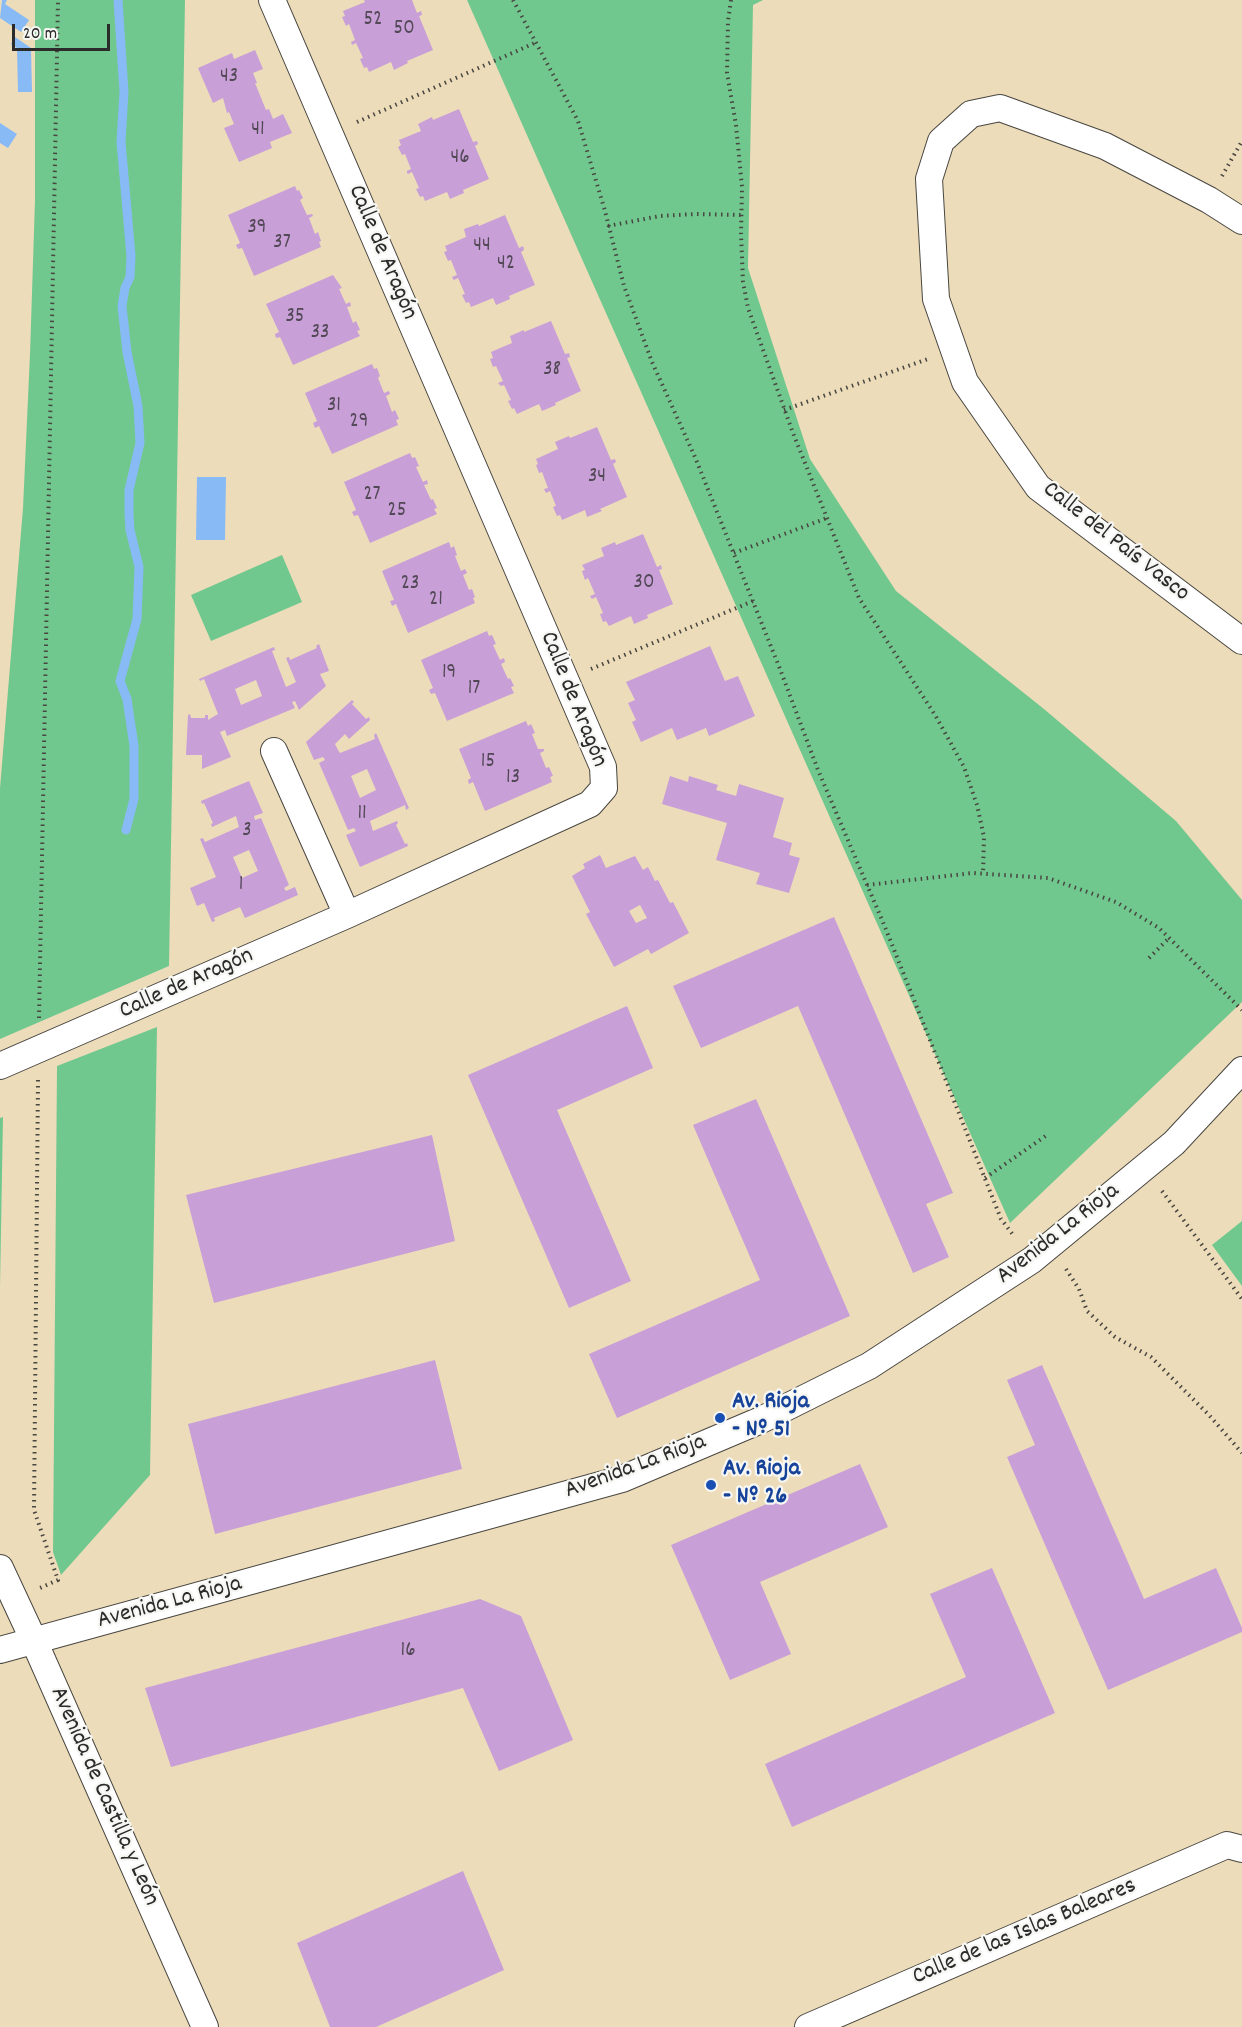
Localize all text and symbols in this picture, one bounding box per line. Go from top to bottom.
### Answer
house number: 52 [364,8,382,34]
scale bar [15,12,112,50]
house number: 50 [393,17,415,43]
text: 20 m [23,22,57,47]
house number: 43 [220,65,238,91]
house number: 41 [251,118,265,144]
house number: 46 [450,146,470,172]
street label: Calle de Aragón [340,181,422,325]
house number: 39 [248,216,266,242]
house number: 37 [273,231,291,257]
house number: 44 [473,234,491,260]
house number: 42 [497,252,515,278]
house number: 35 [285,305,305,331]
house number: 33 [311,321,329,347]
house number: 38 [543,358,561,384]
house number: 31 [327,394,341,420]
house number: 29 [350,410,368,436]
house number: 34 [588,465,606,491]
street label: Calle del País Vasco [1036,477,1194,609]
house number: 27 [363,483,381,509]
house number: 25 [388,499,406,525]
house number: 30 [634,571,654,597]
house number: 23 [401,572,419,598]
house number: 21 [429,588,443,614]
street label: Calle de Aragón [532,628,612,772]
house number: 19 [442,661,456,687]
house number: 17 [468,677,480,703]
house number: 15 [481,750,495,776]
house number: 13 [506,766,520,792]
house number: 11 [357,802,367,828]
house number: 3 [242,819,252,845]
house number: 1 [239,873,243,899]
street label: Calle de Aragón [116,943,258,1027]
street label: Avenida La Rioja [992,1178,1126,1292]
place label: Av. Rioja - Nº 51 [732,1390,809,1446]
marker: Av. Rioja - Nº 51 [713,1411,727,1425]
street label: Avenida La Rioja [562,1429,710,1507]
place label: Av. Rioja - Nº 26 [723,1457,800,1513]
marker: Av. Rioja - Nº 26 [704,1478,718,1492]
street label: Avenida La Rioja [95,1571,245,1637]
house number: 16 [401,1639,415,1665]
street label: Avenida de Castilla y León [42,1683,164,1911]
street label: Calle de las Islas Baleares [909,1873,1141,1993]

